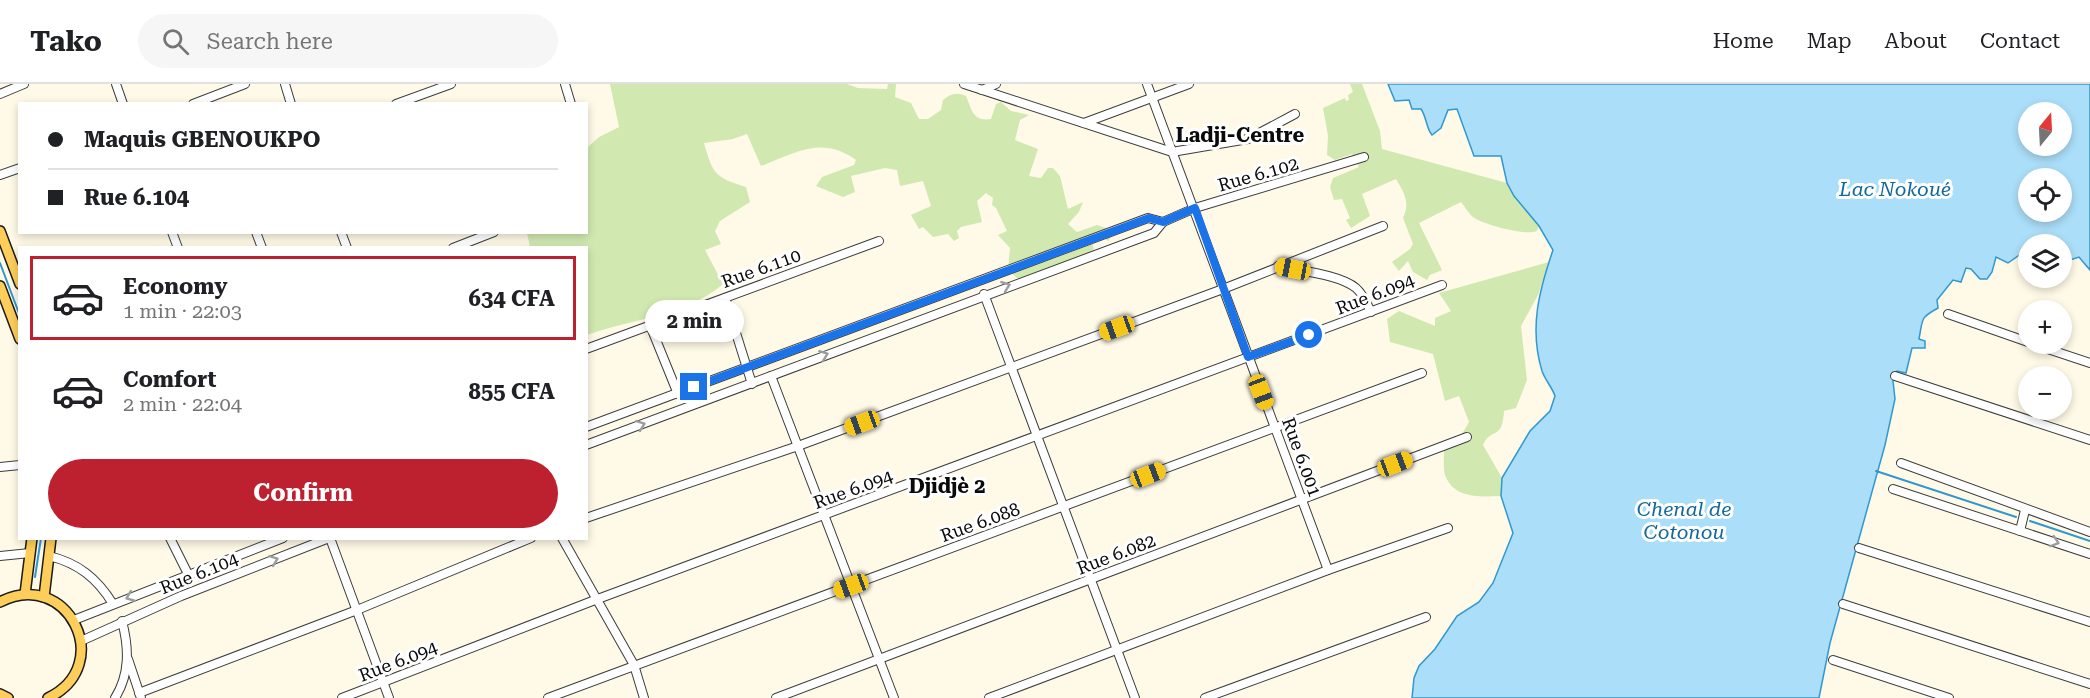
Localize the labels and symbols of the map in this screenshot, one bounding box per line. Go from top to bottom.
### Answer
north arrow [2018,102,2072,156]
district label: Ladji-Centre [1176,123,1305,147]
street label: Rue 6.102 [1215,153,1301,195]
water label: Lac Nokoué [1838,177,1951,201]
street label: Rue 6.110 [719,244,803,292]
car [1274,257,1312,281]
street label: Rue 6.094 [1333,269,1417,319]
one-way arrow [1000,281,1011,294]
callout: 2 min [644,300,744,342]
car [1097,313,1137,343]
route start [1295,321,1322,348]
one-way arrow [817,350,828,362]
car [1246,372,1276,412]
route end [680,373,707,400]
car [842,408,882,438]
street label: Rue 6.001 [1278,415,1326,499]
one-way arrow [635,419,646,432]
car [1375,449,1415,479]
car [1128,460,1168,490]
street label: Rue 6.094 [811,465,895,513]
district label: Djidjè 2 [909,474,985,498]
water label: Chenal de Cotonou [1637,497,1731,544]
street label: Rue 6.088 [938,498,1022,546]
street label: Rue 6.082 [1074,529,1158,579]
one-way arrow [2049,535,2060,547]
street label: Rue 6.104 [157,548,241,598]
one-way arrow [269,554,279,567]
car [831,571,871,601]
one-way arrow [126,589,136,602]
street label: Rue 6.094 [356,636,440,686]

